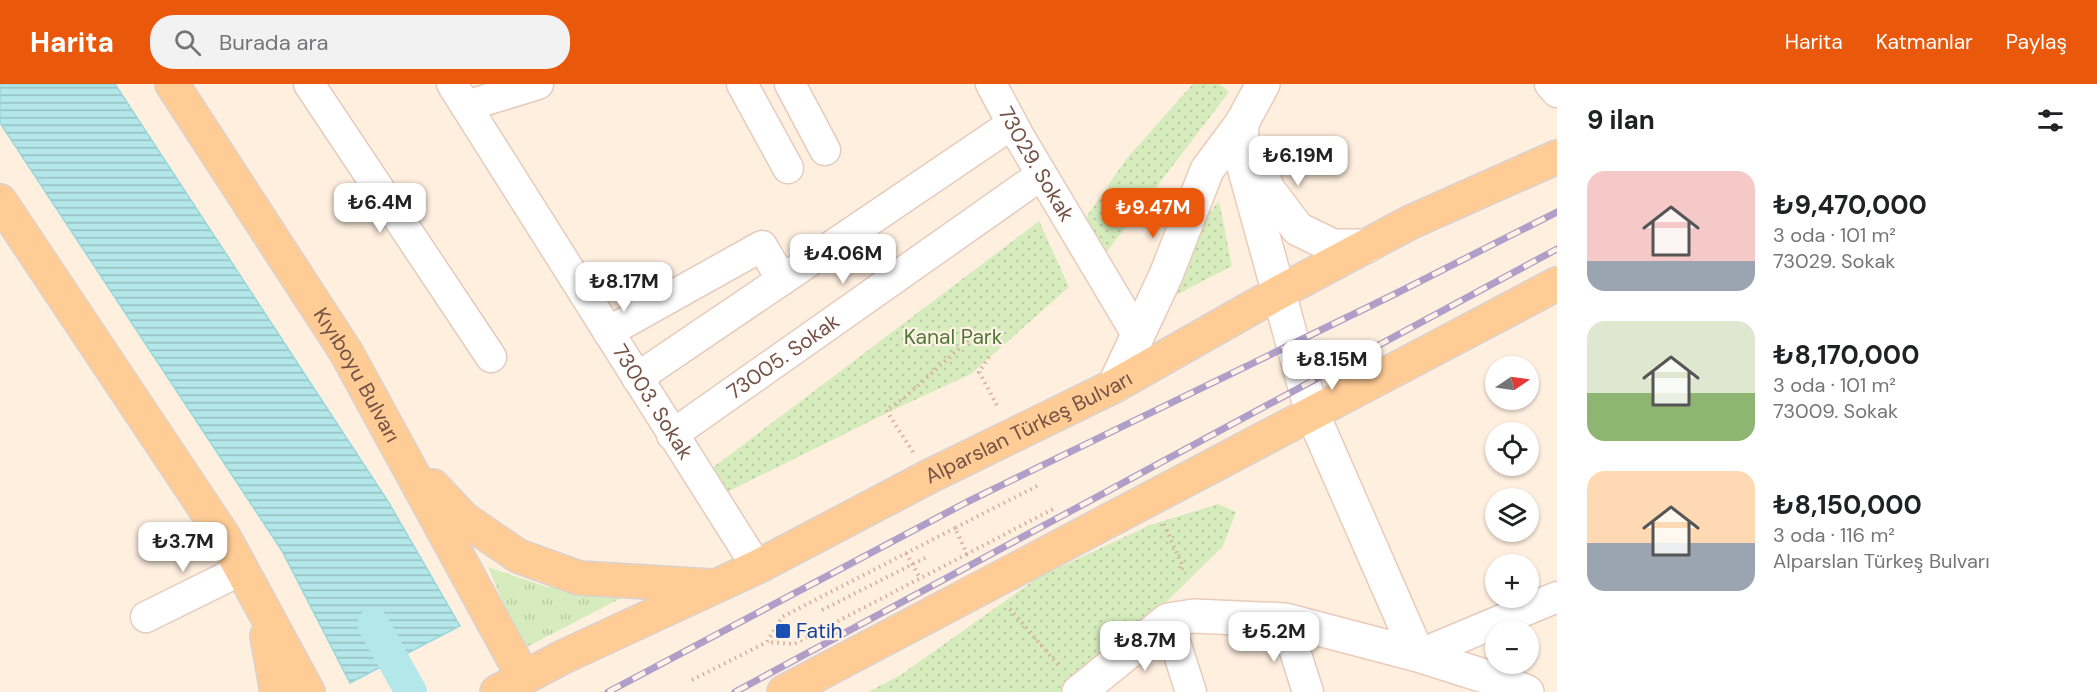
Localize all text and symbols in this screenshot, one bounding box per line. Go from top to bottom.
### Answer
search box [150,15,570,69]
text: Harita [30,24,114,61]
icon: search [171,26,204,59]
text: Burada ara [219,28,329,57]
text: Harita [1785,28,1843,56]
text: Katmanlar [1876,28,1973,56]
text: Paylaş [2006,28,2067,56]
street label: 73029. Sokak [992,102,1081,227]
text: 9 ilan [1587,103,1655,137]
icon: filters [2034,104,2067,137]
pin: ₺6.19M [1249,136,1347,187]
text: ₺6.19M [1263,142,1333,168]
pin: ₺6.4M [338,183,422,234]
pin: ₺9.47M [1104,188,1202,239]
text: ₺9,470,000 [1773,188,1927,222]
text: ₺6.4M [348,189,412,215]
text: ₺9.47M [1115,194,1191,220]
icon: home [1635,195,1707,267]
text: 3 oda · 101 m² [1773,222,1896,248]
pin: ₺4.06M [794,234,892,285]
text: ₺4.06M [804,240,882,266]
text: 73029. Sokak [1773,248,1895,274]
pin: ₺8.17M [575,262,673,313]
text: ₺8.17M [589,268,659,294]
street label: Kıyıboyu Bulvarı [307,302,407,447]
street label: 73005. Sokak [721,307,845,406]
park label: Kanal Park [904,323,1003,351]
text: ₺8,170,000 [1773,338,1919,372]
street label: 73003. Sokak [606,339,700,465]
pin: ₺8.15M [1283,340,1381,391]
icon: home [1635,345,1707,417]
text: ₺8.15M [1296,346,1368,372]
north arrow [1485,356,1539,410]
map controls [1485,356,1539,674]
street label: Alparslan Türkeş Bulvarı [920,364,1137,490]
text: 3 oda · 101 m² [1773,372,1896,398]
text: 73009. Sokak [1773,398,1898,424]
button: locate [1485,422,1539,476]
button: layers [1485,488,1539,542]
text: ₺8,150,000 [1773,488,1922,522]
icon: home [1635,495,1707,567]
pin: ₺3.7M [141,522,225,573]
text: 3 oda · 116 m² [1773,522,1895,548]
text: ₺3.7M [152,528,214,554]
text: Alparslan Türkeş Bulvarı [1773,548,1990,574]
button: + [1485,554,1539,608]
pin: ₺5.2M [1232,612,1316,663]
place label: Fatih [796,617,843,645]
text: ₺5.2M [1242,618,1306,644]
button: − [1485,620,1539,674]
pin: ₺8.7M [1103,621,1187,672]
marker: Fatih [774,622,792,640]
text: ₺8.7M [1114,627,1176,653]

